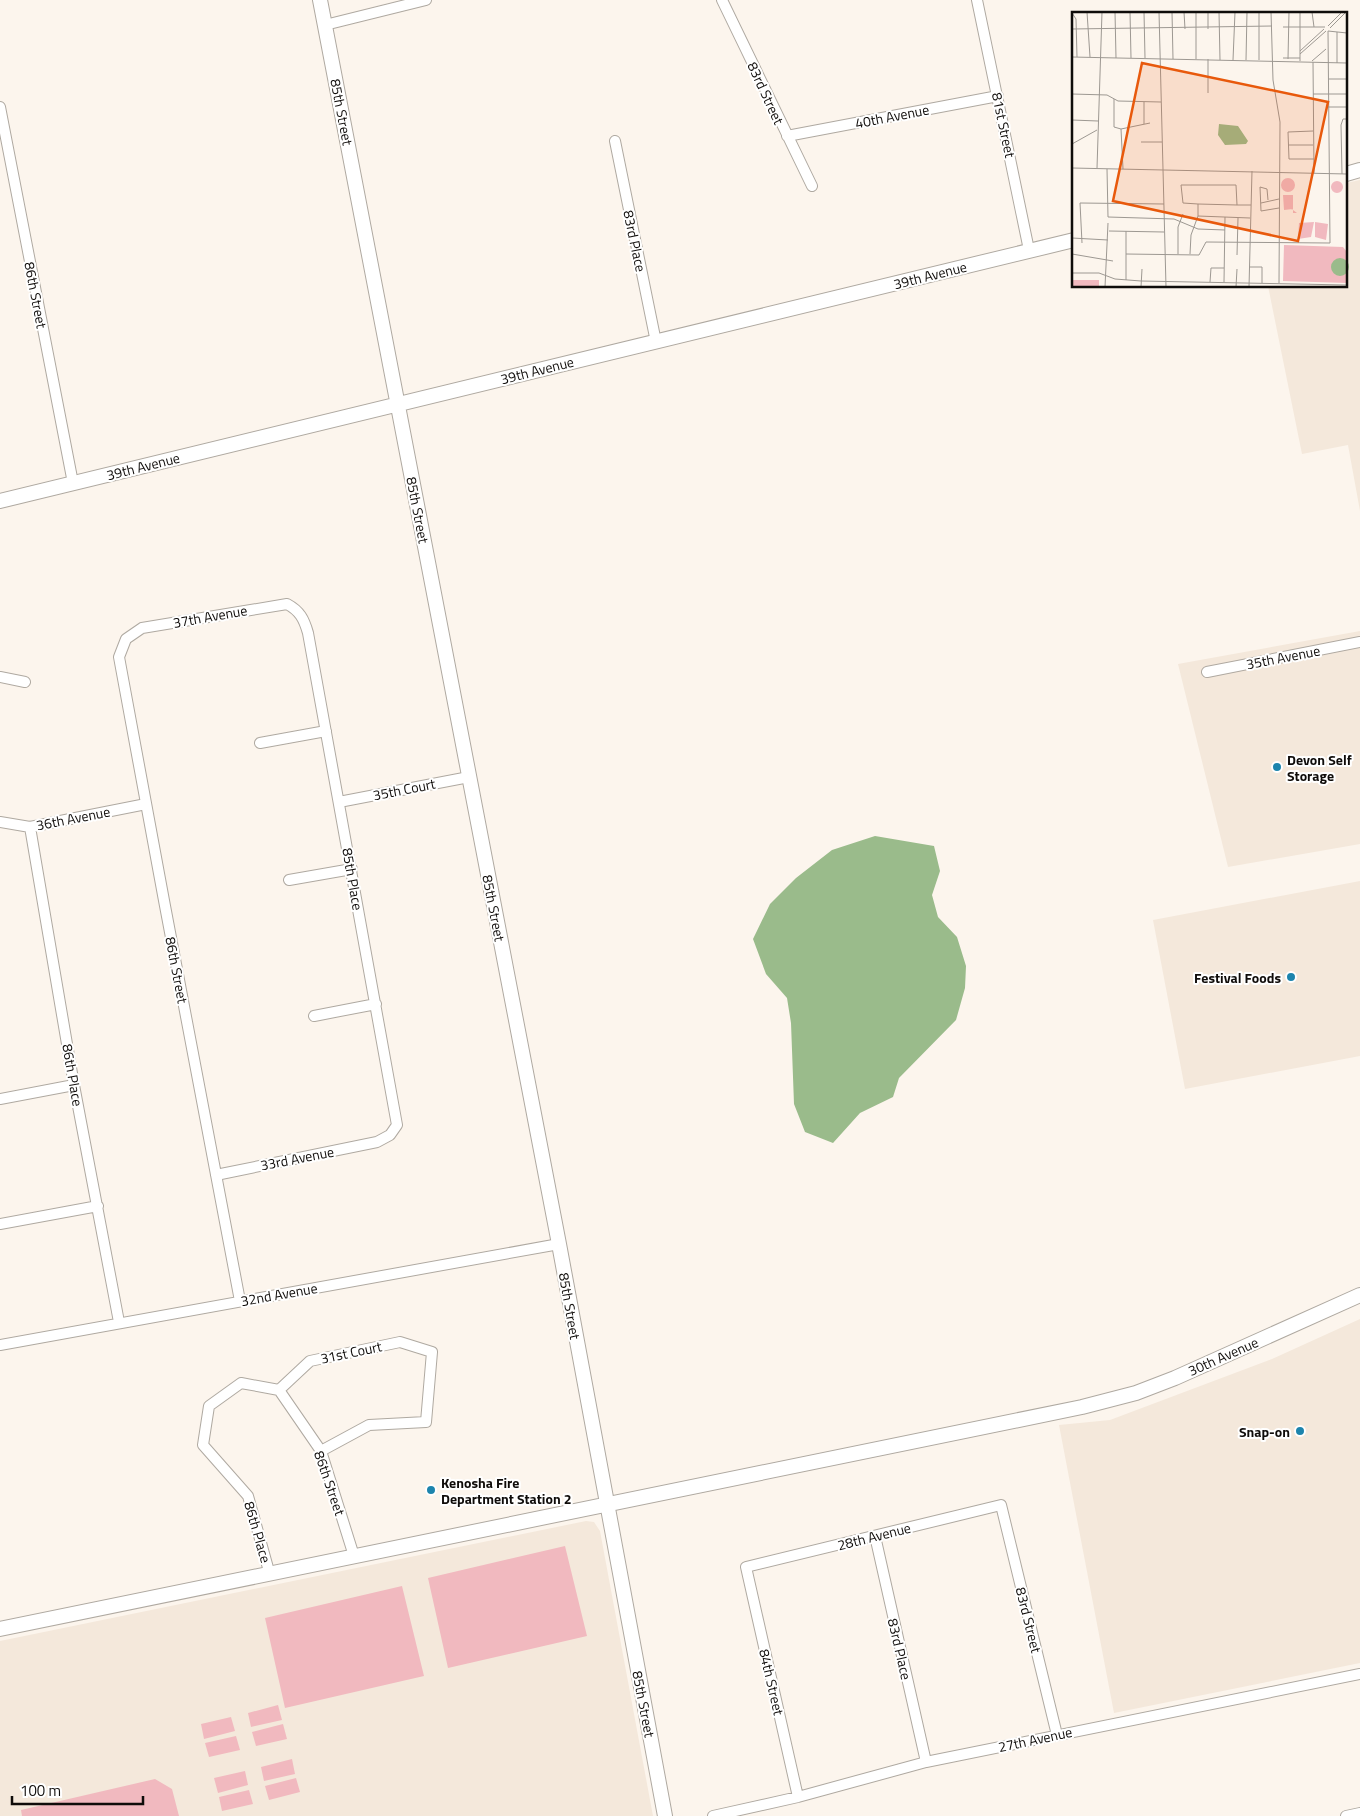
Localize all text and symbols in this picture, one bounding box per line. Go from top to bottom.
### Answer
inset map [1072,12,1348,288]
street label: 83rd Street [742,58,790,128]
street label: 85th Street [325,77,359,147]
street label: 81st Street [987,90,1021,160]
street label: 40th Avenue [853,99,931,133]
street label: 83rd Place [618,208,652,274]
street label: 39th Avenue [891,256,969,294]
street label: 86th Street [19,260,53,330]
street label: 39th Avenue [498,351,576,389]
street label: 39th Avenue [104,447,182,485]
street label: 85th Street [401,475,435,545]
street label: 37th Avenue [171,599,249,633]
street label: 35th Avenue [1244,640,1322,674]
place label: Devon Self Storage [1287,749,1352,786]
marker: Devon Self Storage [1271,761,1283,773]
street label: 35th Court [371,773,437,805]
street label: 36th Avenue [34,801,112,835]
street label: 85th Place [337,846,369,912]
street label: 85th Street [477,873,511,943]
street label: 86th Street [160,935,194,1005]
place label: Festival Foods [1194,967,1281,988]
marker: Festival Foods [1285,971,1297,983]
street label: 86th Place [57,1042,89,1108]
street label: 33rd Avenue [258,1141,336,1175]
street label: 85th Street [554,1271,586,1341]
street label: 32nd Avenue [239,1277,319,1311]
street label: 30th Avenue [1184,1331,1262,1381]
street label: 31st Court [318,1335,384,1369]
place label: Snap-on [1239,1421,1290,1442]
marker: Snap-on [1294,1425,1306,1437]
street label: 86th Street [309,1448,351,1518]
place label: Kenosha Fire Department Station 2 [441,1472,572,1509]
marker: Kenosha Fire Department Station 2 [425,1484,437,1496]
street label: 86th Place [239,1499,277,1565]
street label: 28th Avenue [835,1517,913,1555]
street label: 83rd Street [1011,1585,1047,1655]
street label: 83rd Place [883,1616,917,1682]
street label: 84th Street [754,1647,790,1717]
street label: 85th Street [627,1669,661,1739]
street label: 27th Avenue [996,1721,1074,1757]
scale bar [12,1774,144,1806]
text: 100 m [20,1779,61,1802]

